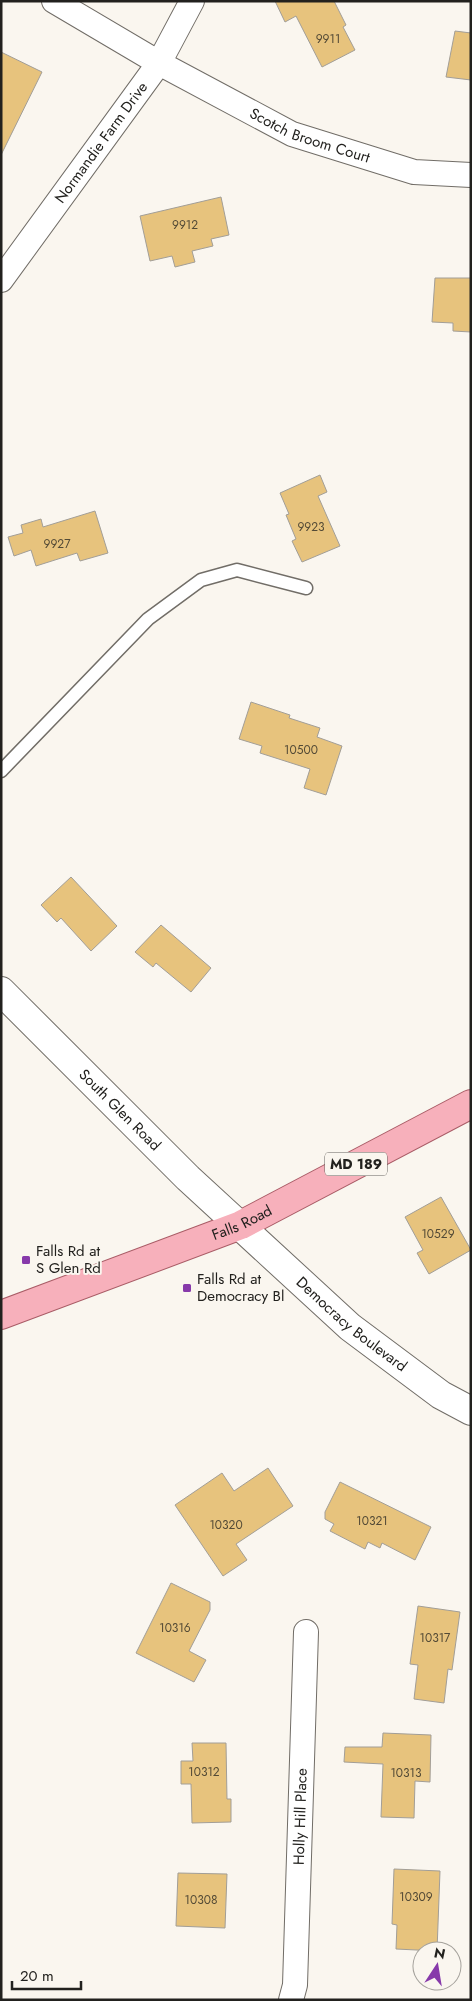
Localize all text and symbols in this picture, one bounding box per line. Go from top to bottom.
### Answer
house number: 9911 [316,30,340,48]
street label: Normandie Farm Drive [49,77,153,208]
street label: Scotch Broom Court [246,102,373,169]
house number: 9912 [172,216,198,234]
house number: 9923 [297,518,325,536]
house number: 9927 [44,535,71,553]
house number: 10500 [284,741,318,759]
street label: South Glen Road [74,1064,166,1156]
road number: MD 189 [325,1152,387,1176]
street label: Falls Road [209,1200,276,1246]
house number: 10529 [421,1225,455,1243]
place label: Falls Rd at S Glen Rd [36,1240,101,1279]
marker: Falls Rd at S Glen Rd [20,1254,32,1266]
place label: Falls Rd at Democracy Bl [197,1268,284,1307]
street label: Democracy Boulevard [291,1272,412,1377]
marker: Falls Rd at Democracy Bl [181,1282,193,1294]
house number: 10321 [356,1512,388,1530]
house number: 10320 [209,1516,243,1534]
house number: 10316 [159,1619,191,1637]
house number: 10317 [420,1629,451,1647]
house number: 10312 [188,1763,220,1781]
house number: 10313 [390,1764,422,1782]
street label: Holly Hill Place [288,1768,313,1865]
house number: 10309 [399,1888,433,1906]
house number: 10308 [185,1891,217,1909]
north arrow [412,1941,462,1991]
text: N [432,1942,447,1964]
scale bar [12,1958,81,1990]
text: 20 m [20,1965,54,1987]

